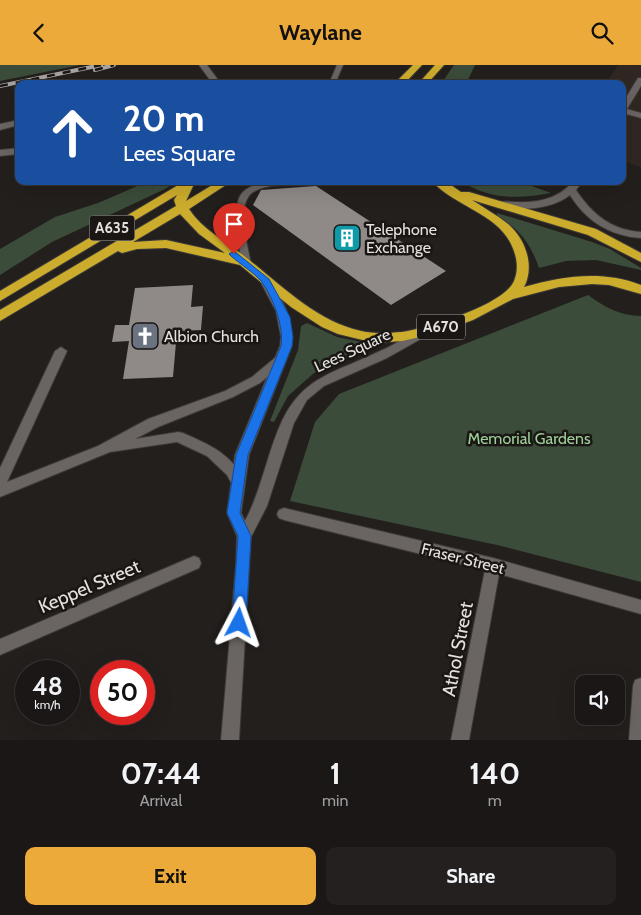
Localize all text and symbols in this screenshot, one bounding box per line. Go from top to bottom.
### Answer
icon: back [25,19,53,47]
text: Waylane [279,19,362,46]
icon: search [588,19,616,47]
text: 20 m [123,97,205,140]
icon: ahead [40,100,105,165]
text: Lees Square [123,140,236,167]
pin [213,203,255,254]
icon: arrive [220,210,248,238]
road number: A635 [90,215,134,241]
place label: Telephone Exchange [366,220,437,257]
building icon: Telephone Exchange [332,223,362,253]
road number: A670 [417,315,465,339]
church icon: Albion Church [130,321,160,351]
street label: Lees Square [311,325,393,376]
place label: Albion Church [164,327,259,346]
park label: Memorial Gardens [467,429,591,448]
street label: Fraser Street [419,539,507,578]
street label: Keppel Street [35,554,144,618]
position arrow [212,596,264,648]
street label: Athol Street [437,599,478,698]
speed limit sign: 50 [90,660,155,725]
text: 48 [32,671,63,701]
map controls [575,675,625,725]
button: sound [575,675,625,725]
text: km/h [34,697,61,712]
text: 07:44 [121,755,201,792]
text: 1 [330,755,341,792]
text: 140 [469,755,520,792]
text: Arrival [140,791,182,810]
text: min [322,791,348,810]
text: m [488,791,502,810]
button: Exit [25,847,316,905]
button: Share [326,847,616,905]

